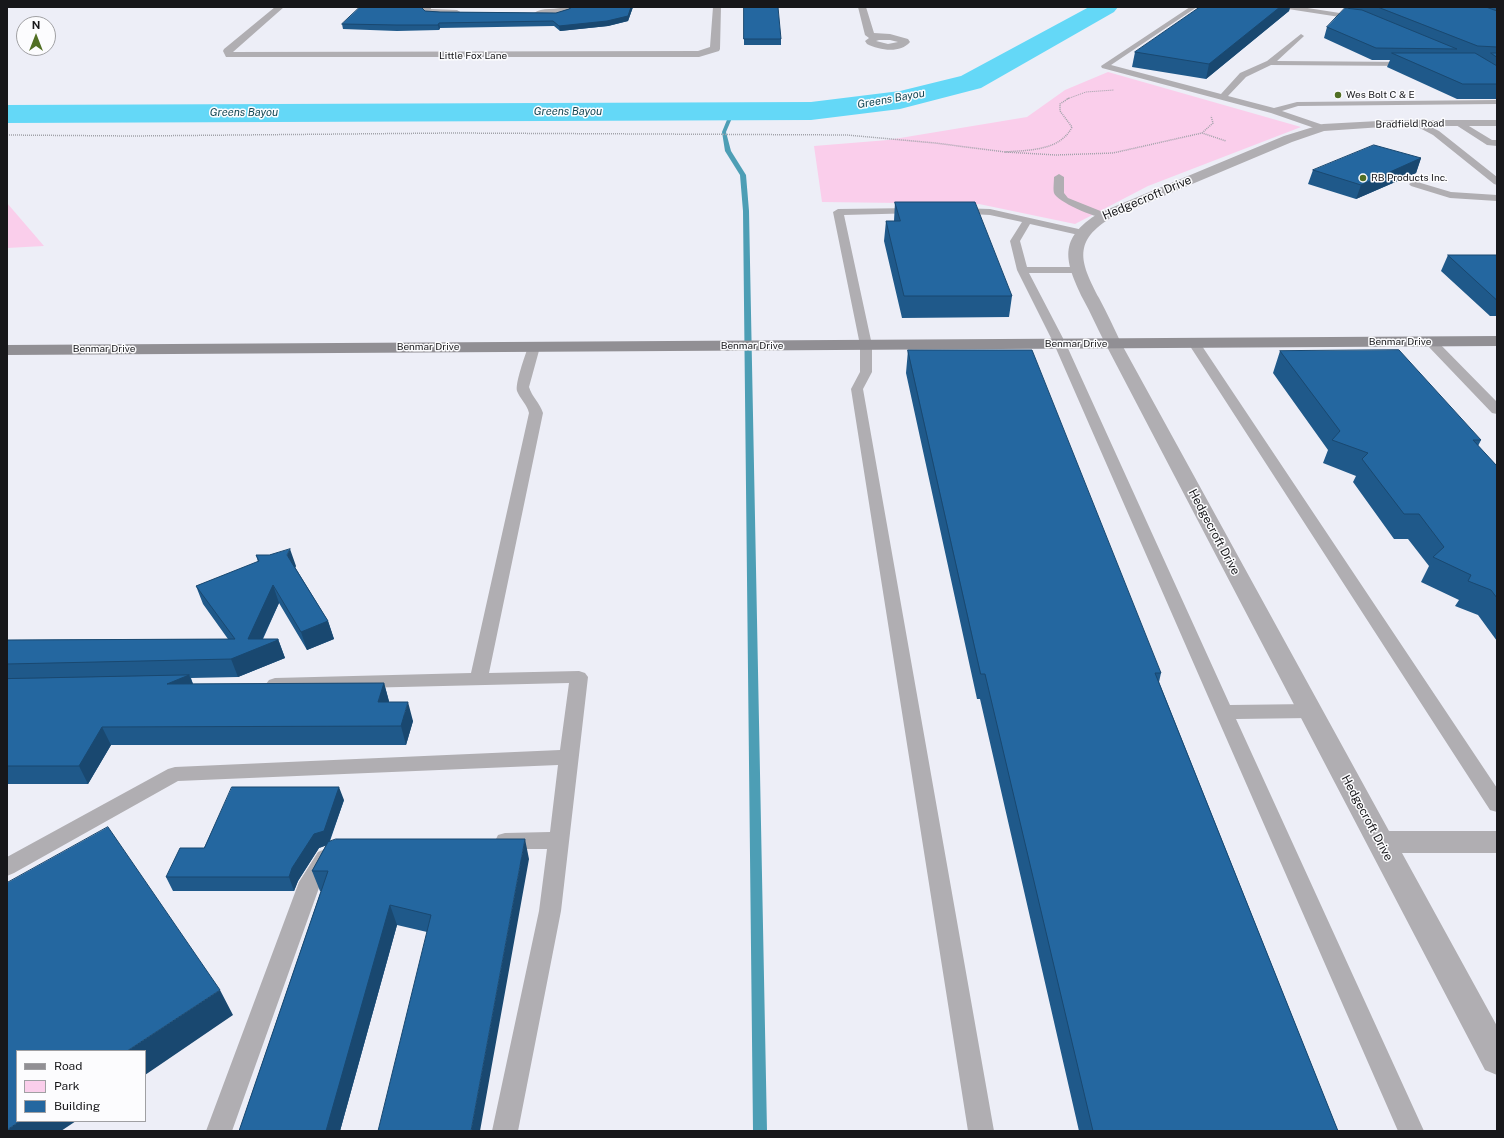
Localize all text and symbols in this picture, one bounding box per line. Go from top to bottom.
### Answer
north arrow [16,16,56,56]
text: N [32,19,40,31]
street label: Little Fox Lane [439,50,507,62]
water label: Greens Bayou [856,87,926,111]
place label: Wes Bolt C & E [1346,89,1415,101]
marker: Wes Bolt C & E [1333,90,1343,100]
water label: Greens Bayou [534,105,602,119]
water label: Greens Bayou [210,106,278,120]
street label: Bradfield Road [1375,117,1445,131]
place label: RB Products Inc. [1371,172,1447,184]
street label: Hedgecroft Drive [1100,173,1194,223]
marker: RB Products Inc. [1358,173,1368,183]
street label: Benmar Drive [1369,336,1431,348]
street label: Benmar Drive [1045,338,1107,350]
street label: Benmar Drive [721,340,783,352]
street label: Benmar Drive [397,341,459,353]
street label: Benmar Drive [73,343,135,355]
street label: Hedgecroft Drive [1185,487,1243,577]
street label: Hedgecroft Drive [1338,773,1396,863]
legend [16,1050,146,1122]
text: Road [54,1059,82,1073]
text: Park [54,1079,80,1093]
text: Building [54,1099,100,1113]

